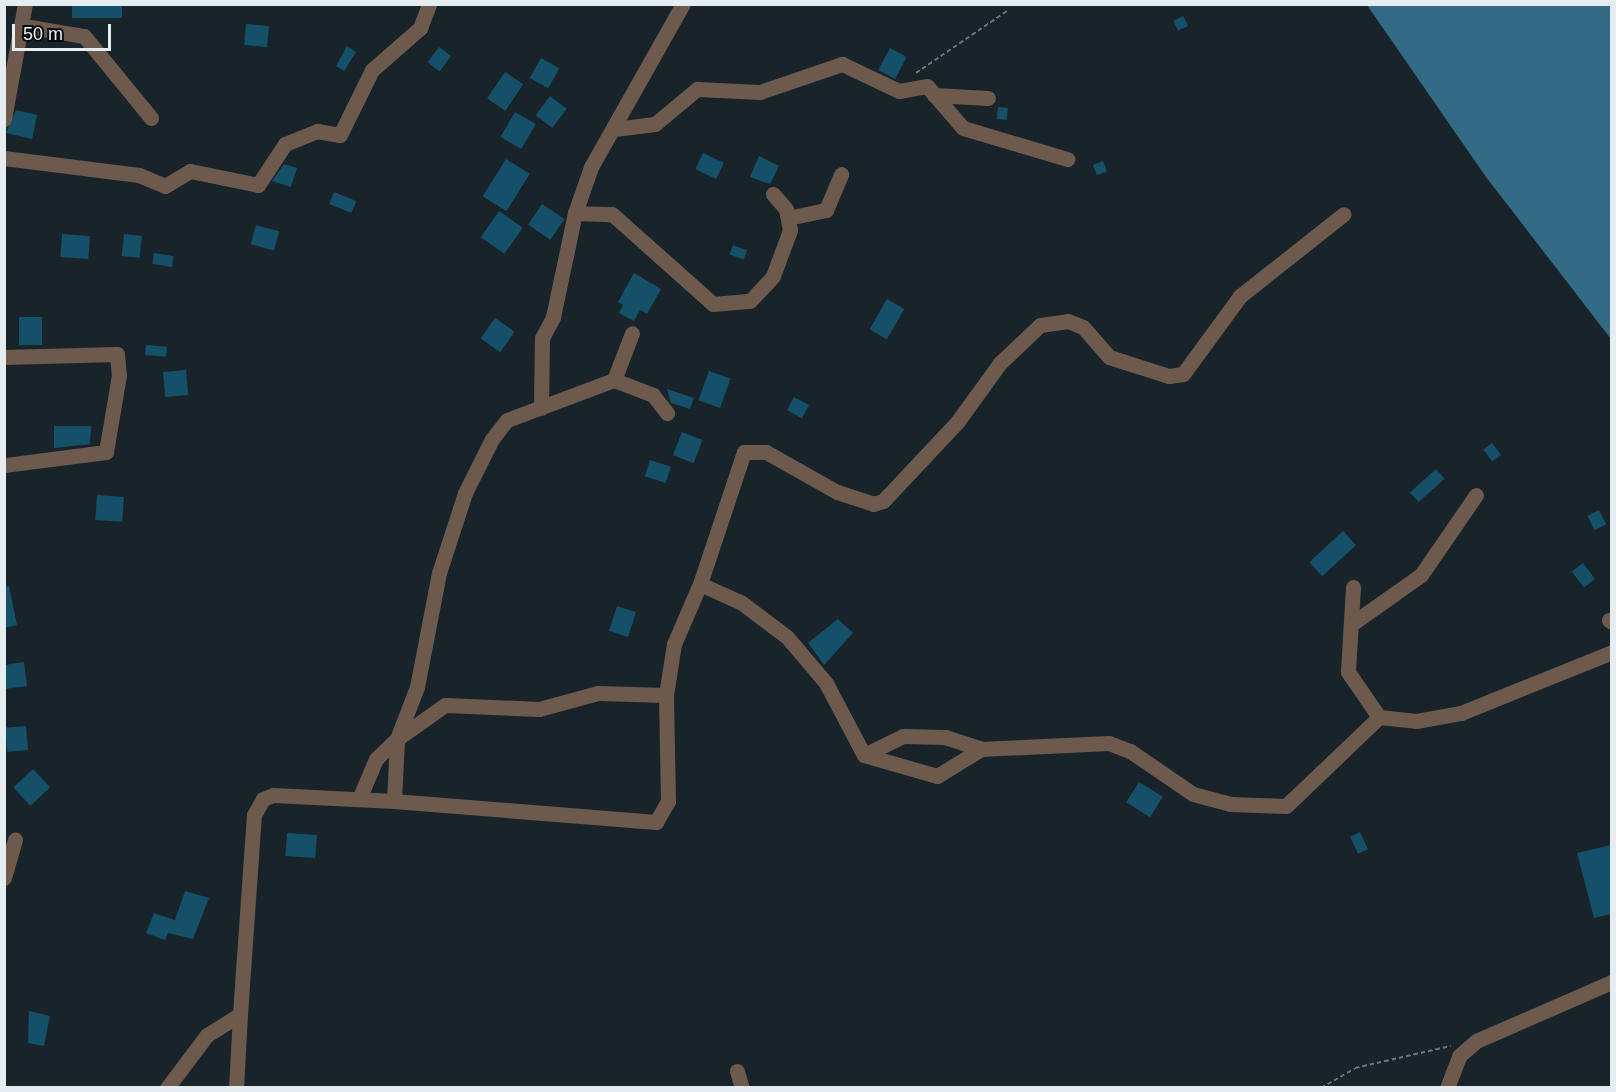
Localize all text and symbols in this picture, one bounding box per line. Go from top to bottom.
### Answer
scale bar [15,12,114,50]
text: 50 m [23,24,63,44]

